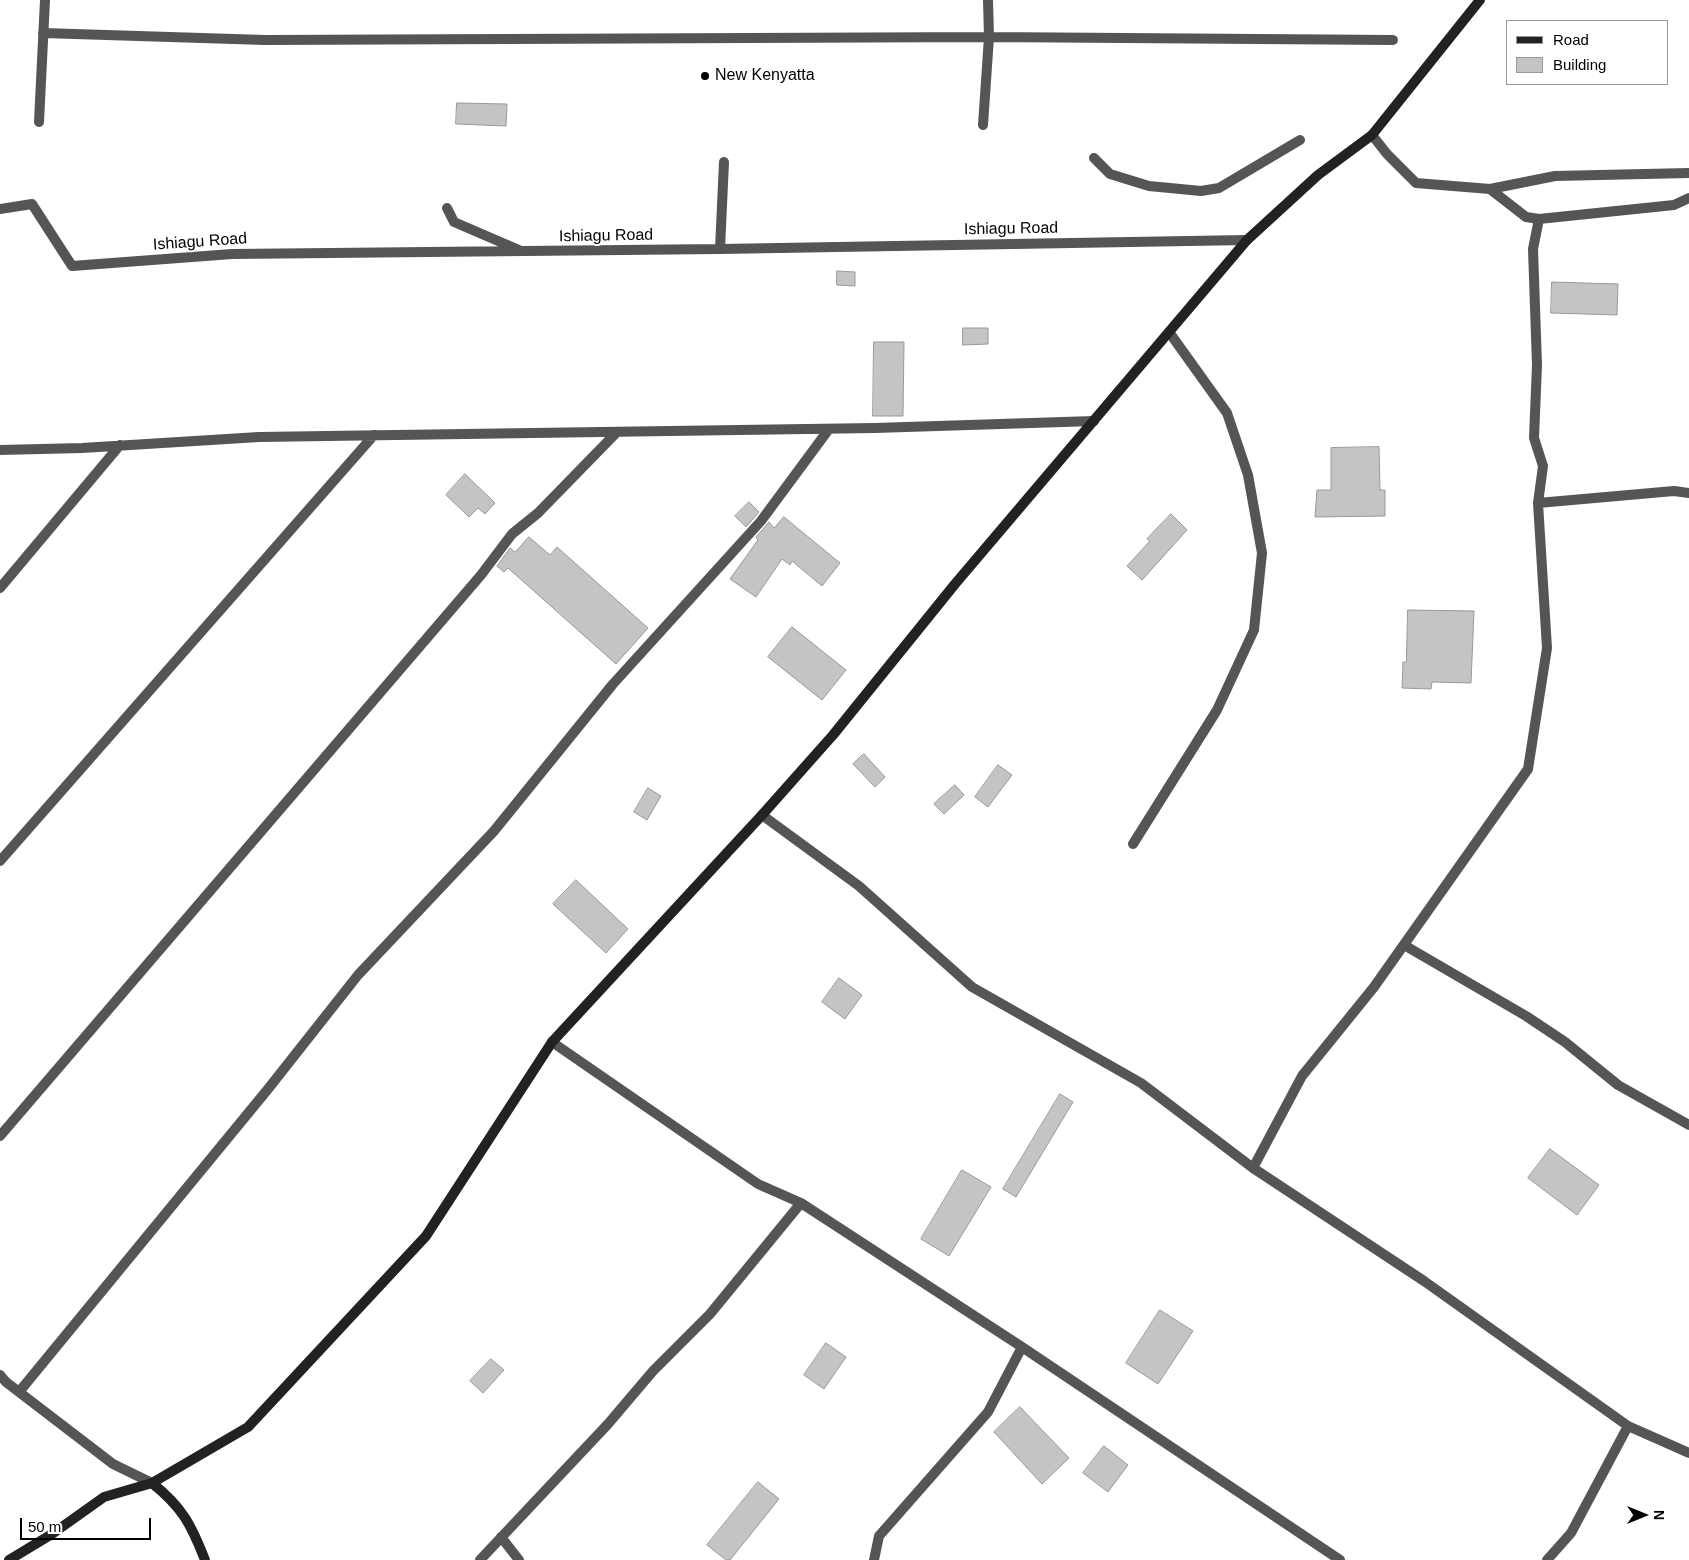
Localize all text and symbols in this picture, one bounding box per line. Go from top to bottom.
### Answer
legend [1506,20,1669,85]
text: Road [1553,31,1589,48]
text: Building [1553,56,1606,73]
place label: New Kenyatta [715,66,815,86]
marker: New Kenyatta [699,70,711,82]
street label: Ishiagu Road [964,219,1058,239]
street label: Ishiagu Road [559,226,653,246]
street label: Ishiagu Road [152,229,248,255]
north arrow [1619,1490,1669,1540]
scale bar [22,1508,154,1540]
text: N [1651,1510,1667,1520]
text: 50 m [28,1518,61,1535]

